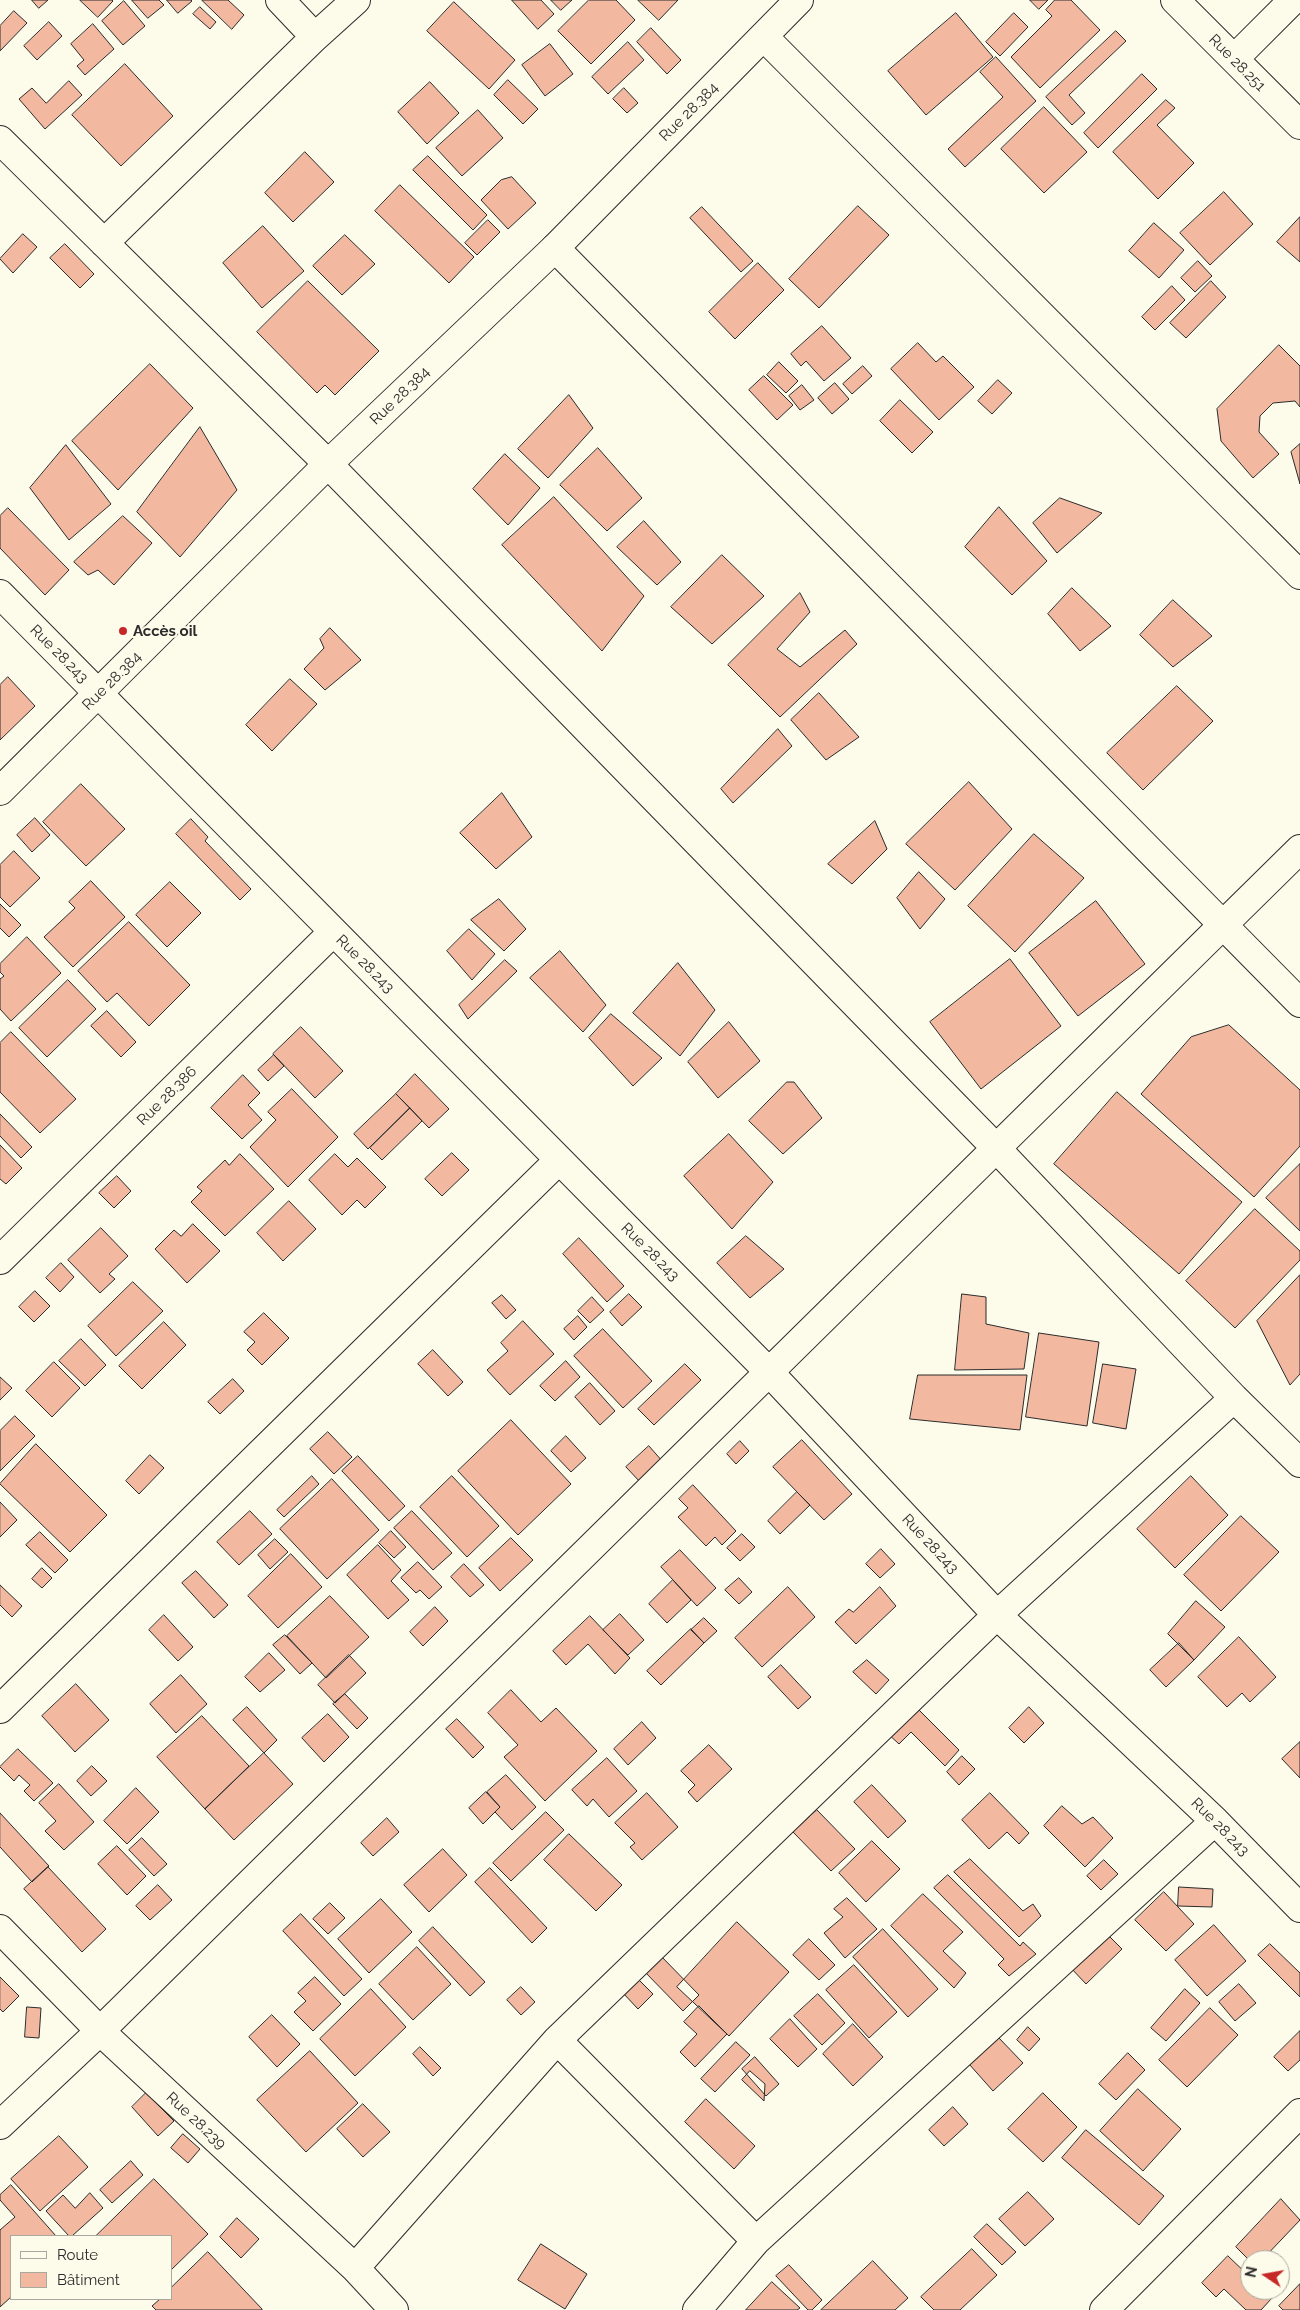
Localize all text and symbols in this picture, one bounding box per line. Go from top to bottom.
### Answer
street label: Rue 28.251 [1205,31,1269,95]
street label: Rue 28.384 [656,79,722,145]
street label: Rue 28.384 [366,363,434,429]
street label: Rue 28.243 [26,621,92,687]
place label: Accès oil [133,622,197,640]
marker: Accès oil [117,625,129,637]
street label: Rue 28.384 [79,648,145,714]
street label: Rue 28.243 [332,931,398,997]
street label: Rue 28.386 [134,1063,200,1129]
street label: Rue 28.243 [617,1219,683,1285]
street label: Rue 28.243 [898,1511,962,1577]
street label: Rue 28.243 [1187,1794,1253,1860]
street label: Rue 28.239 [162,2089,230,2153]
legend [10,2235,172,2300]
text: Route [57,2246,98,2264]
north arrow [1240,2250,1290,2300]
text: N [1242,2265,1260,2279]
text: Bâtiment [57,2271,120,2289]

